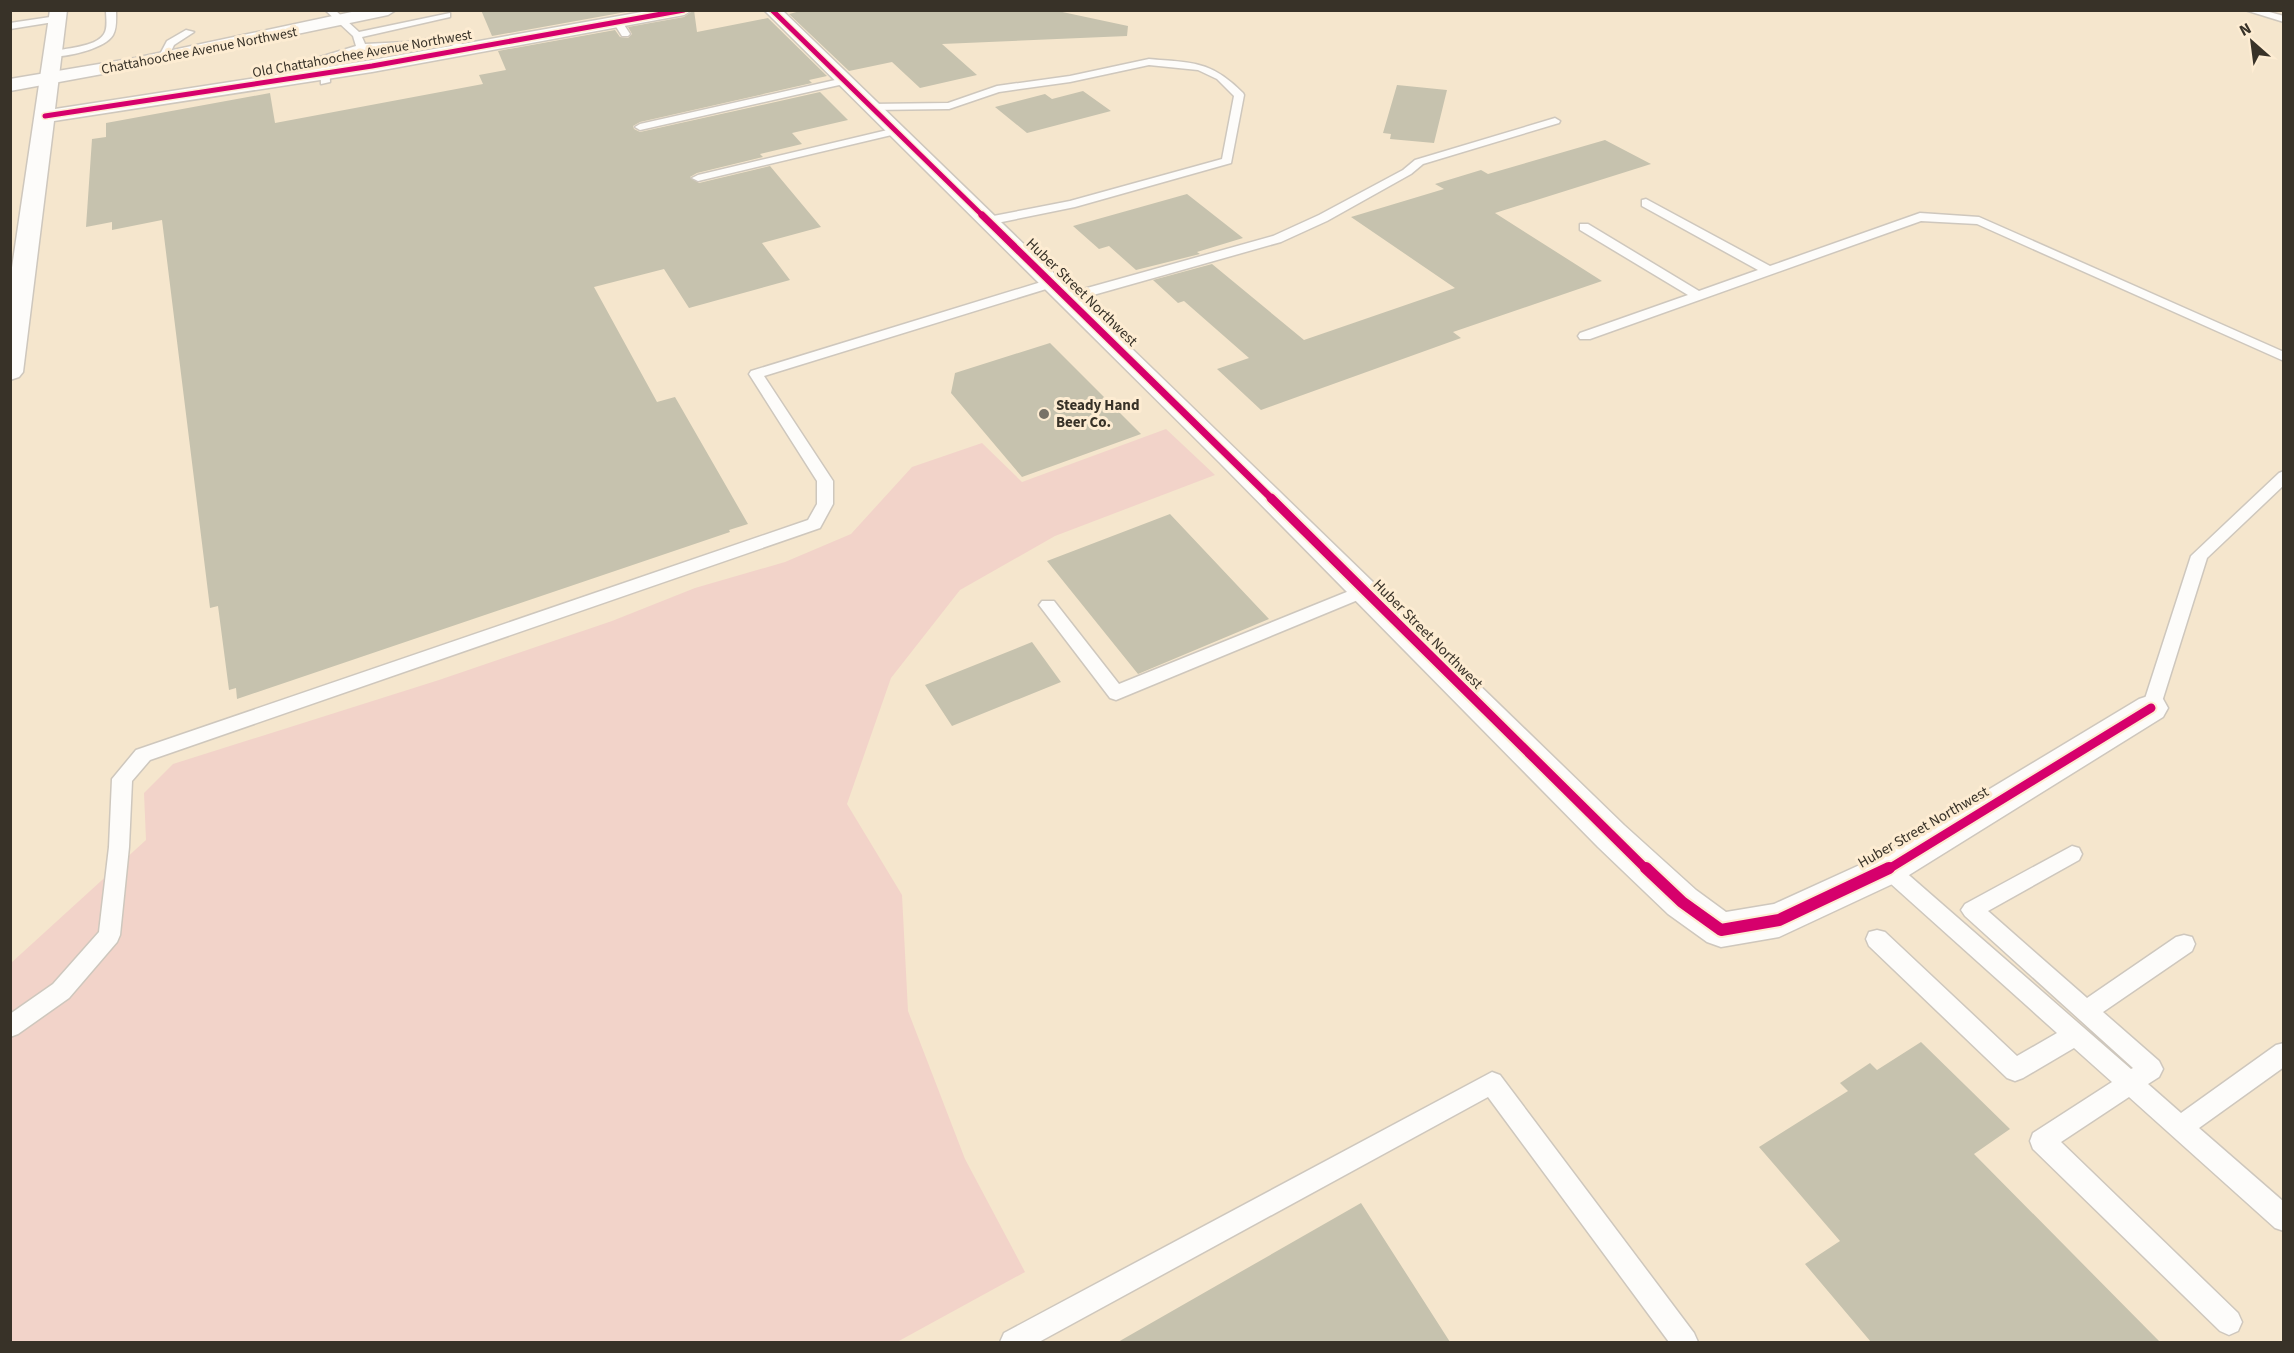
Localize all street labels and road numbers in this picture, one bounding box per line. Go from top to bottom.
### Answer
street label: Chattahoochee Avenue Northwest [100,22,299,80]
street label: Old Chattahoochee Avenue Northwest [251,25,474,83]
street label: Huber Street Northwest [1021,233,1142,351]
street label: Huber Street Northwest [1368,575,1487,694]
street label: Huber Street Northwest [1854,781,1993,874]

